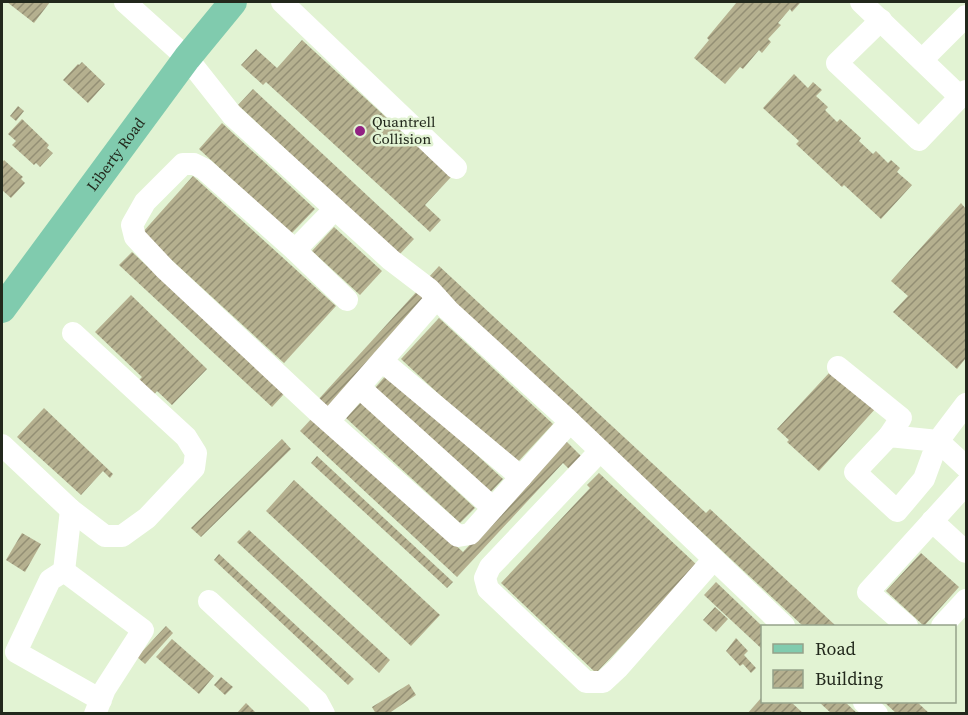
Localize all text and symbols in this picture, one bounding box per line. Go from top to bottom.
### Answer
place label: Quantrell Collision [372,111,436,149]
street label: Liberty Road [81,113,150,195]
marker: Quantrell Collision [353,124,367,138]
legend [761,625,956,703]
text: Road [815,636,856,661]
text: Building [815,666,883,691]

